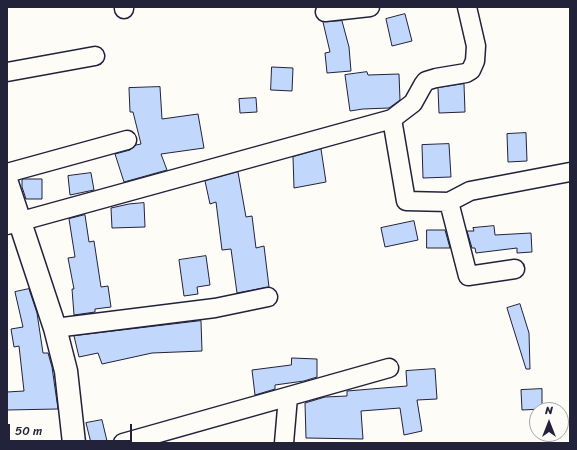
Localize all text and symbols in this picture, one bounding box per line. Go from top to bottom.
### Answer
text: N [545,401,553,420]
north arrow [529,402,569,442]
scale bar [10,416,134,442]
text: 50 m [15,420,42,442]

